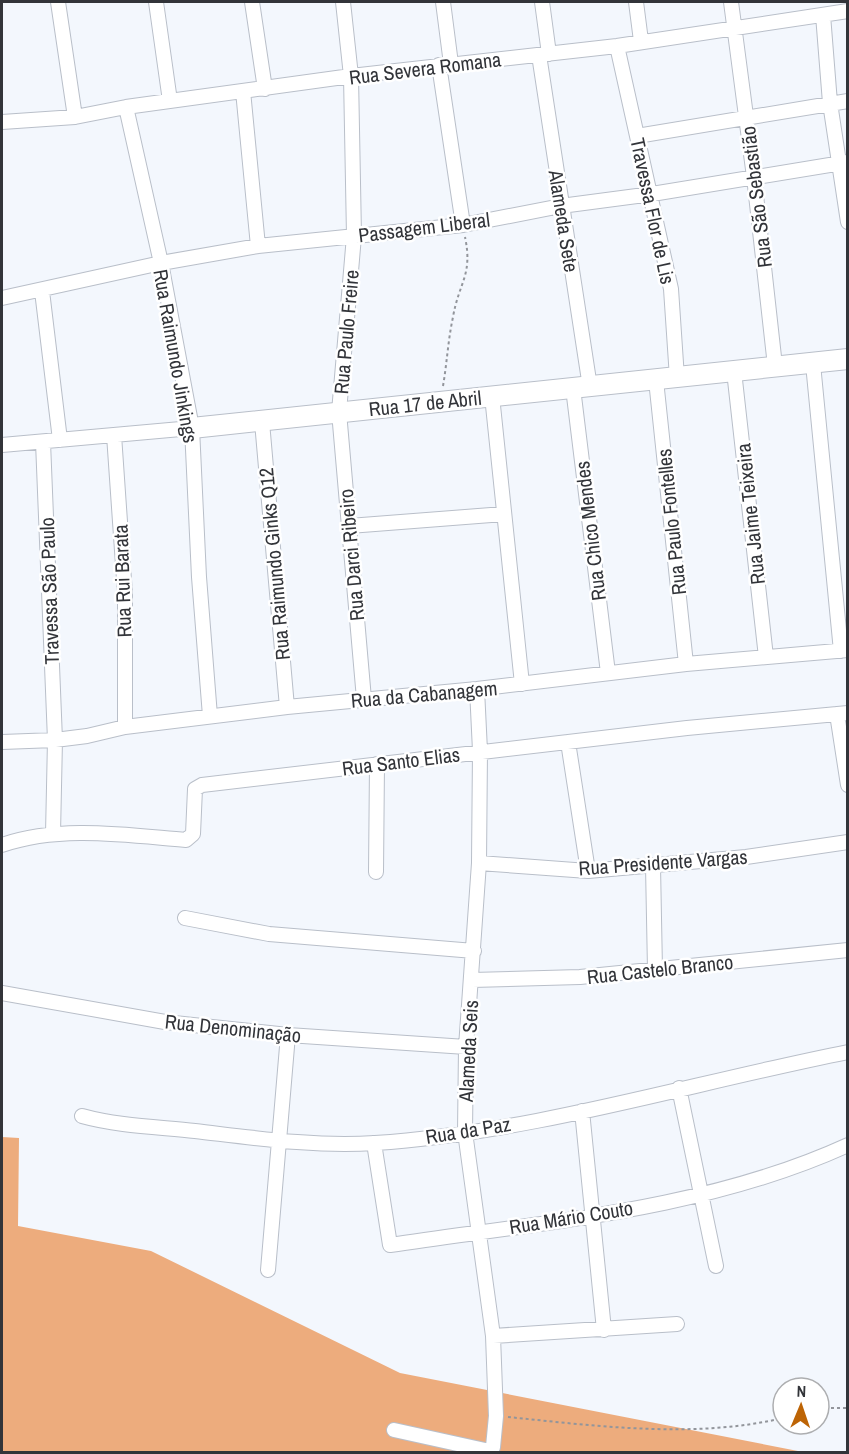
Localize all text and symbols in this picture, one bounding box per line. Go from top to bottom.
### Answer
street label: Rua Severa Romana [347,45,503,91]
street label: Rua São Sebastião [734,125,778,269]
street label: Travessa Flor de Lis [624,135,682,287]
street label: Alameda Sete [542,167,585,274]
street label: Passagem Liberal [357,206,491,248]
street label: Rua Raimundo Jinkings [147,267,205,445]
street label: Rua Paulo Freire [327,269,365,395]
street label: Rua 17 de Abril [367,384,483,422]
street label: Rua Jaime Teixeira [729,442,771,586]
street label: Rua Paulo Fontelles [650,448,692,596]
street label: Rua Chico Mendes [568,460,612,602]
street label: Rua Raimundo Ginks Q12 [252,467,296,661]
street label: Rua Darci Ribeiro [332,488,370,622]
street label: Travessa São Paulo [33,517,65,665]
street label: Rua Rui Barata [107,524,137,638]
street label: Rua da Cabanagem [350,674,498,714]
street label: Rua Santo Elias [341,740,461,782]
street label: Rua Presidente Vargas [578,843,748,881]
street label: Rua Castelo Branco [586,948,734,990]
street label: Alameda Seis [452,999,484,1104]
street label: Rua Denominação [164,1007,302,1049]
street label: Rua da Paz [424,1110,512,1150]
street label: Rua Mário Couto [507,1194,635,1240]
north arrow [771,1376,831,1436]
text: N [796,1380,807,1402]

